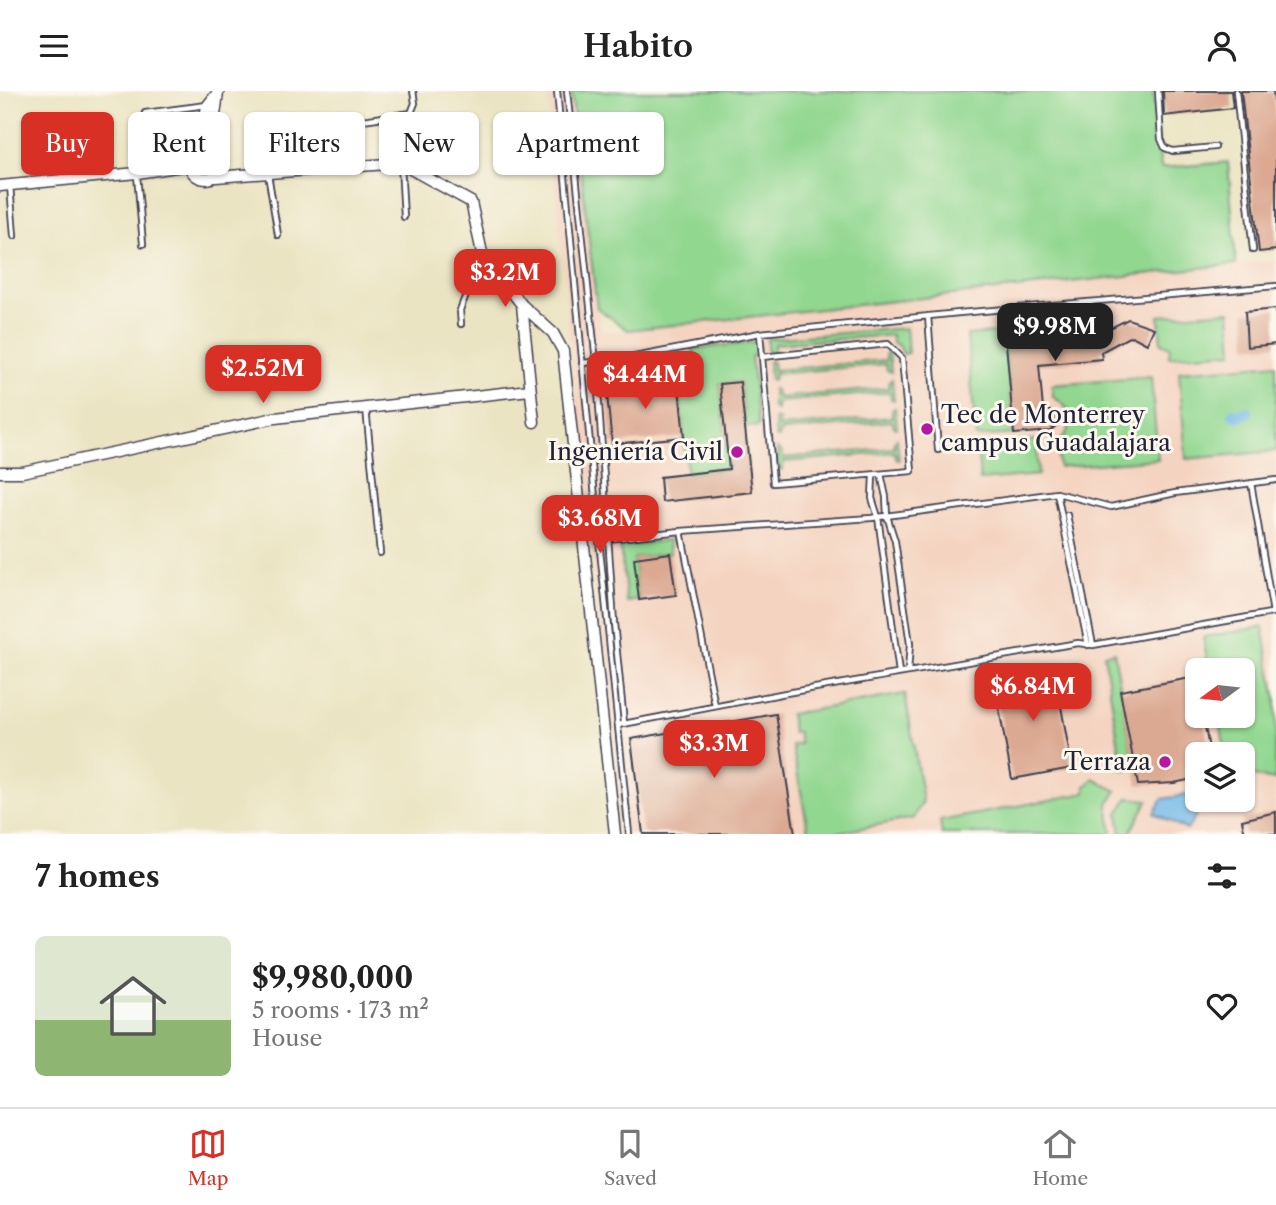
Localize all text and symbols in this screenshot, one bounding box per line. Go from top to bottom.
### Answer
text: Habito [583,26,693,65]
icon: menu [35,27,73,65]
icon: person [1203,27,1241,65]
chip: Buy [21,112,114,175]
chip: Rent [128,112,230,175]
chip: Filters [244,112,365,175]
chip: New [379,112,479,175]
chip: Apartment [493,112,664,175]
pin: $3.2M [456,249,554,309]
text: $3.2M [470,258,540,286]
pin: $9.98M [998,303,1112,363]
text: $9.98M [1013,312,1097,340]
pin: $2.52M [206,345,320,405]
pin: $4.44M [588,351,702,411]
text: $2.52M [221,354,305,382]
text: $4.44M [603,360,687,388]
place label: Tec de Monterrey campus Guadalajara [941,400,1171,457]
marker: Tec de Monterrey campus Guadalajara [919,421,935,437]
place label: Ingeniería Civil [548,437,723,466]
marker: Ingeniería Civil [729,444,745,460]
pin: $3.68M [543,496,657,555]
text: $3.68M [558,504,642,532]
north arrow [1185,658,1255,728]
map controls [1185,658,1255,812]
pin: $6.84M [976,663,1090,723]
text: $6.84M [990,672,1076,700]
pin: $3.3M [665,721,763,780]
text: $3.3M [679,729,749,757]
button: layers [1185,742,1255,812]
place label: Terraza [1064,747,1151,776]
marker: Terraza [1157,754,1173,770]
icon: filters [1203,857,1241,895]
text: 7 homes [35,858,160,895]
text: $9,980,000 [252,959,413,996]
icon: home [91,964,175,1048]
icon: heart [1203,987,1241,1025]
text: 5 rooms · 173 m² [252,996,429,1024]
text: House [252,1024,322,1052]
tab: Map [188,1125,229,1190]
tab: Saved [604,1125,657,1190]
tab: Home [1032,1125,1088,1190]

